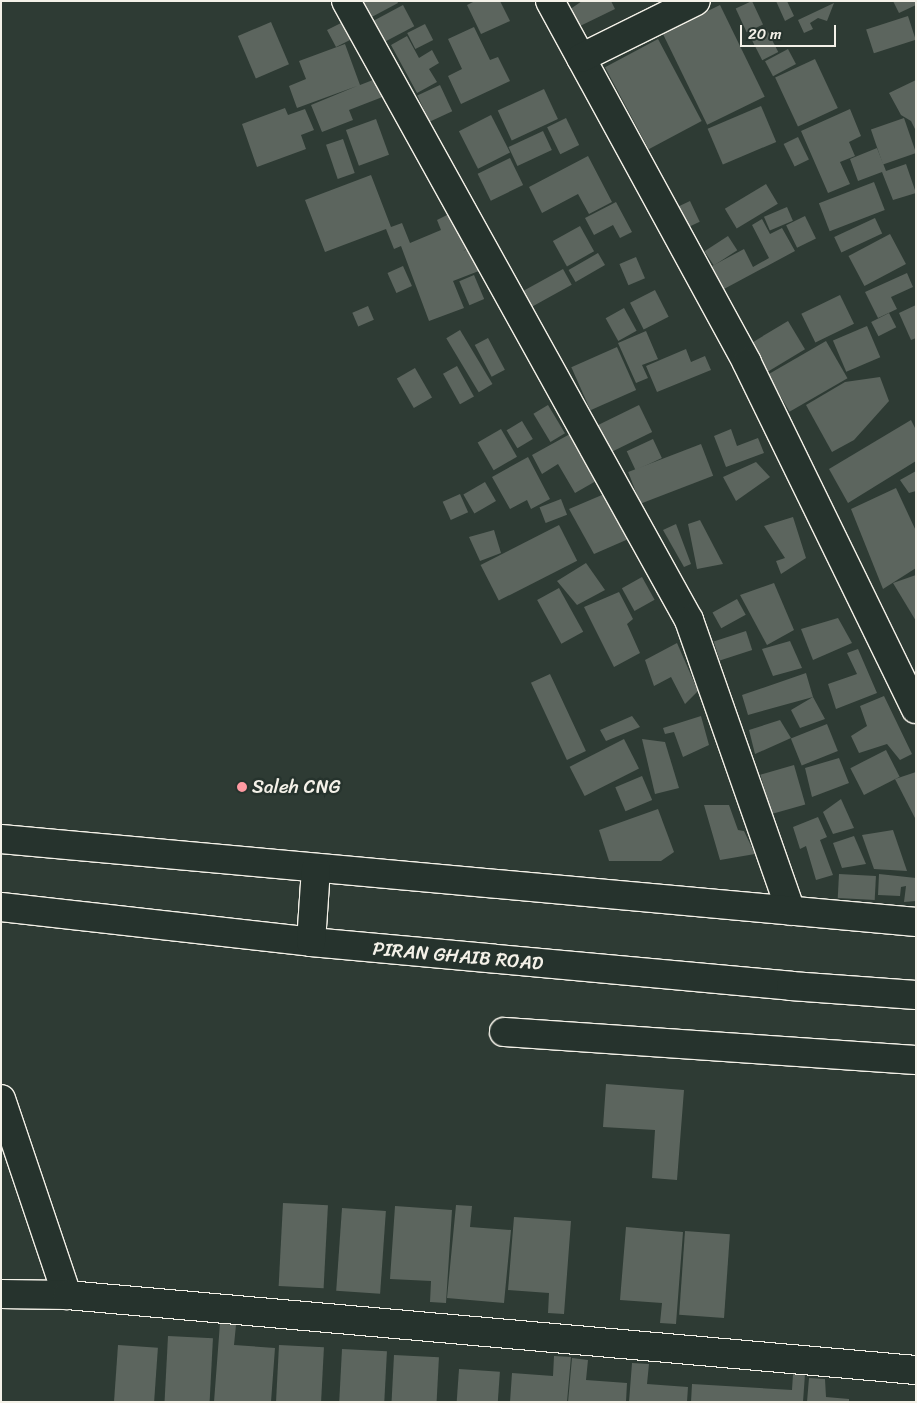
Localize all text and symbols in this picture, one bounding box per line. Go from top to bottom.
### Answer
scale bar [742,15,838,47]
text: 20 m [748,21,782,47]
place label: Saleh CNG [252,776,341,798]
marker: Saleh CNG [236,781,248,793]
street label: PIRAN GHAIB ROAD [373,937,543,975]

